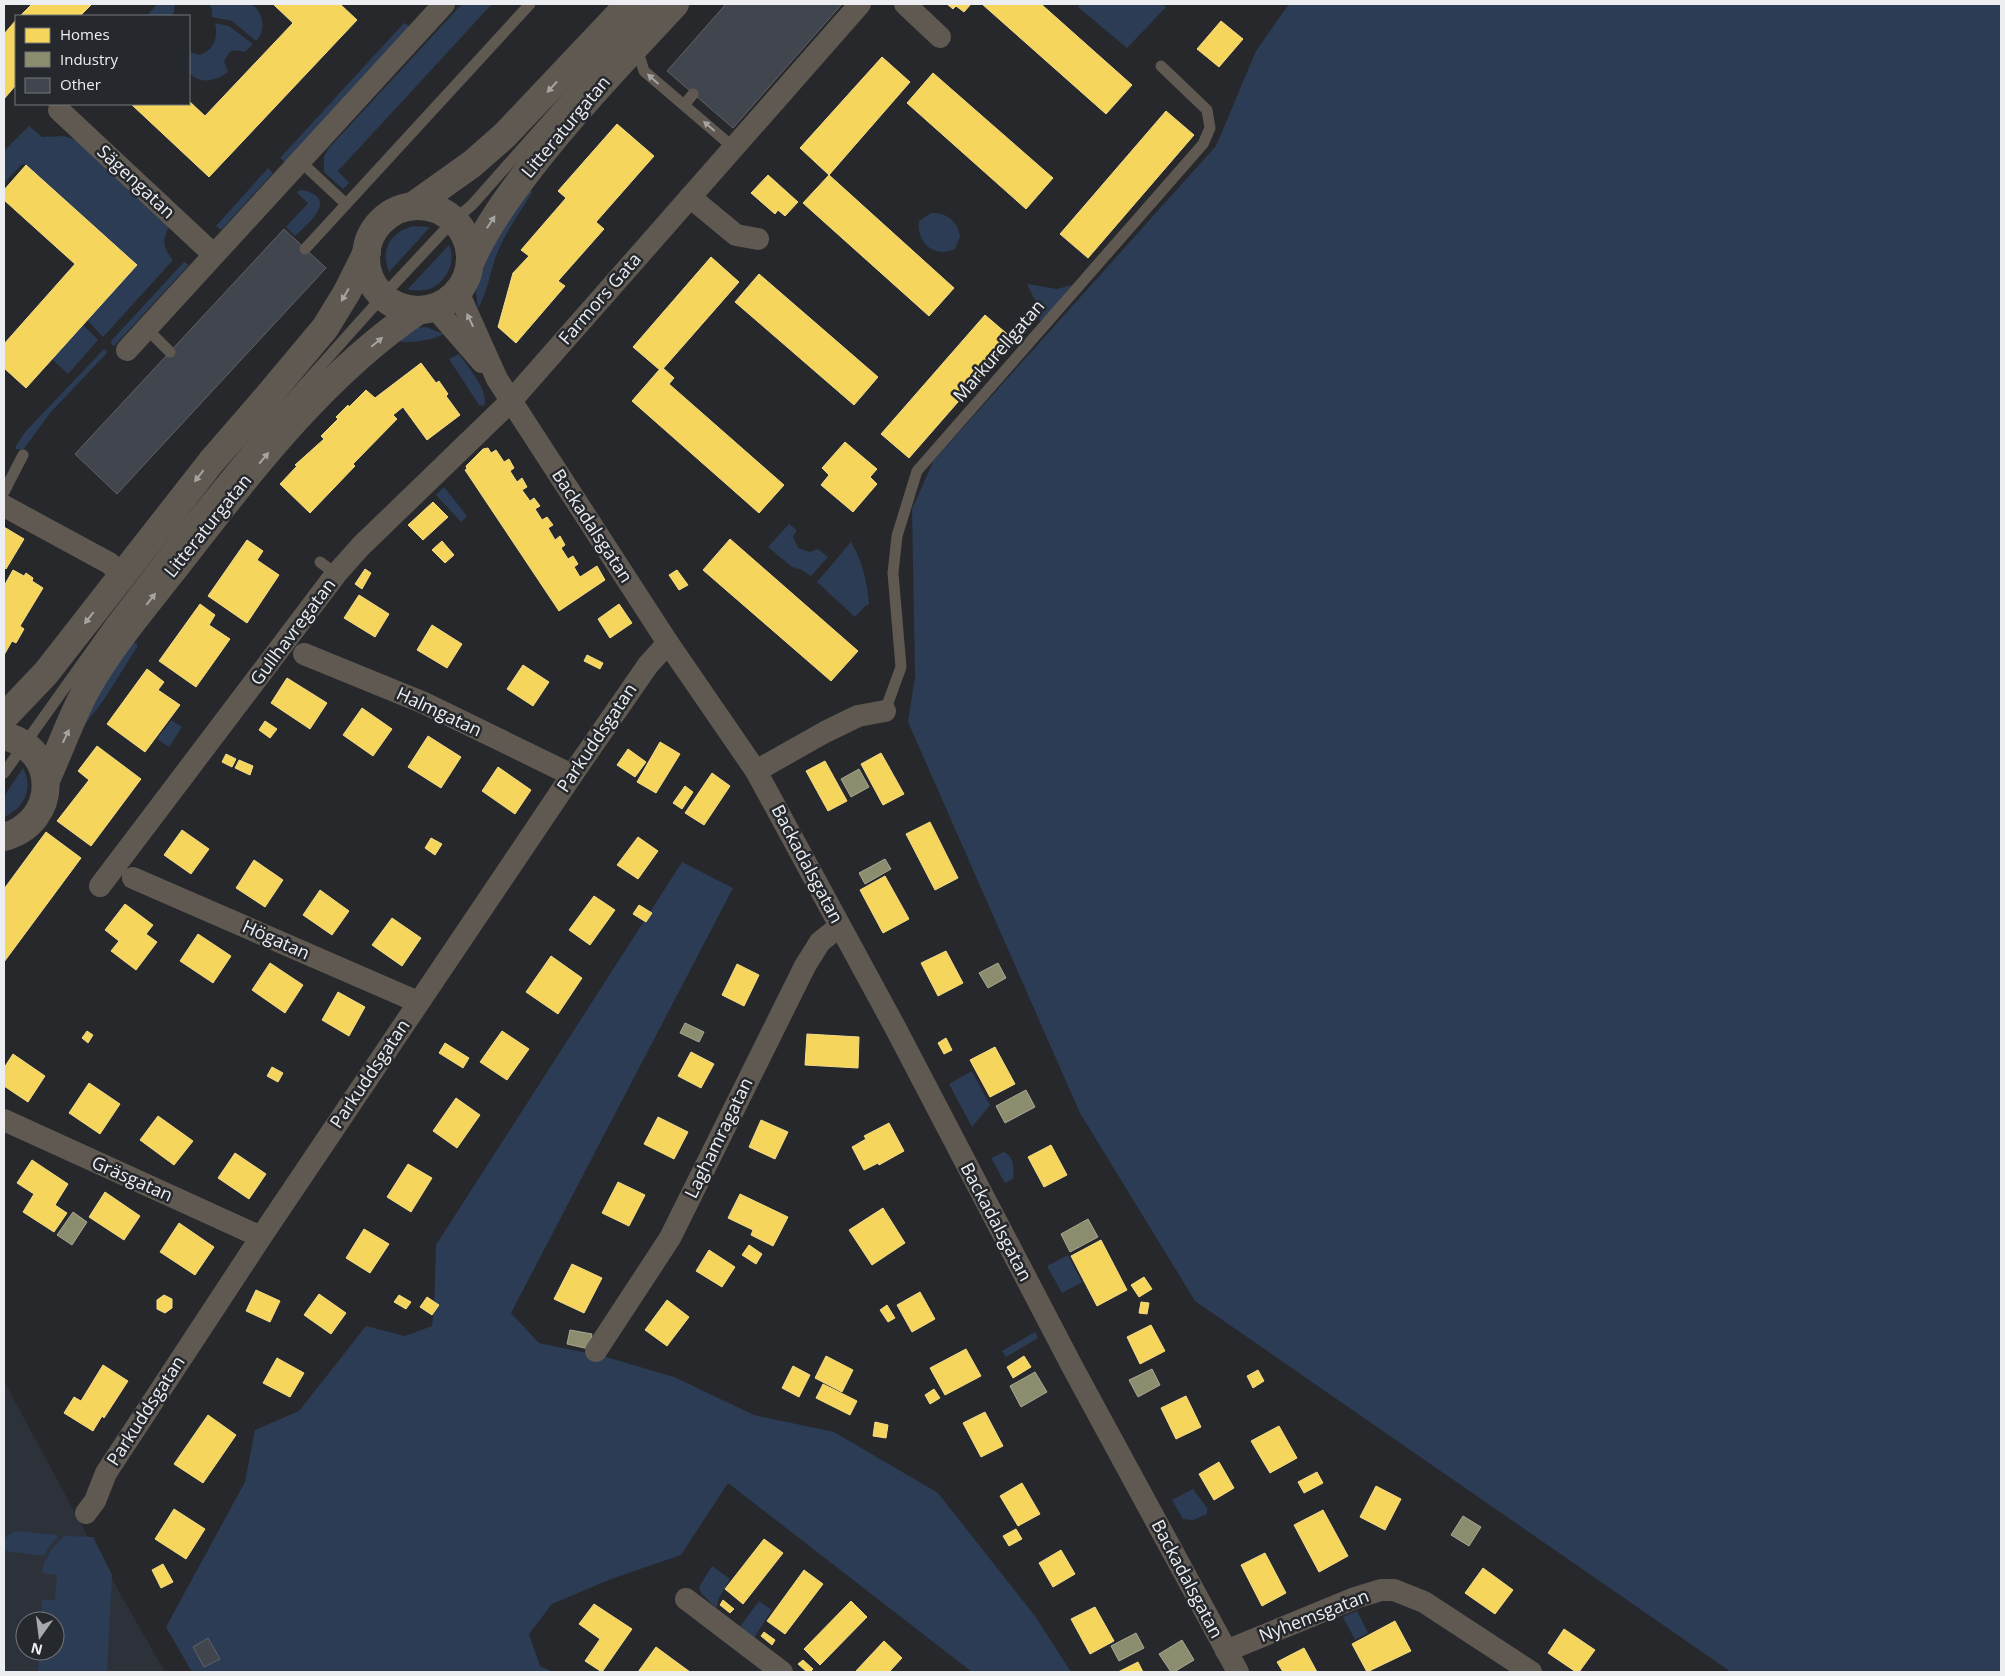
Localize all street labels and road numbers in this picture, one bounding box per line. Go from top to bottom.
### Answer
street label: Litteraturgatan [515,70,615,182]
street label: Sägengatan [93,139,181,223]
street label: Farmors Gata [553,247,646,349]
street label: Markurellgatan [947,294,1049,406]
street label: Backadalsgatan [547,464,639,587]
street label: Litteraturgatan [158,469,256,582]
street label: Gullhavregatan [244,573,340,690]
street label: Parkuddsgatan [551,678,641,797]
street label: Halmgatan [393,681,486,741]
street label: Backadalsgatan [767,800,849,927]
street label: Högatan [239,914,314,965]
street label: Parkuddsgatan [324,1014,414,1133]
street label: Laghamragatan [678,1073,758,1202]
street label: Gräsgatan [88,1150,177,1207]
street label: Backadalsgatan [956,1158,1038,1285]
street label: Parkuddsgatan [101,1351,190,1470]
street label: Backadalsgatan [1147,1515,1229,1642]
street label: Nyhemsgatan [1255,1583,1372,1647]

